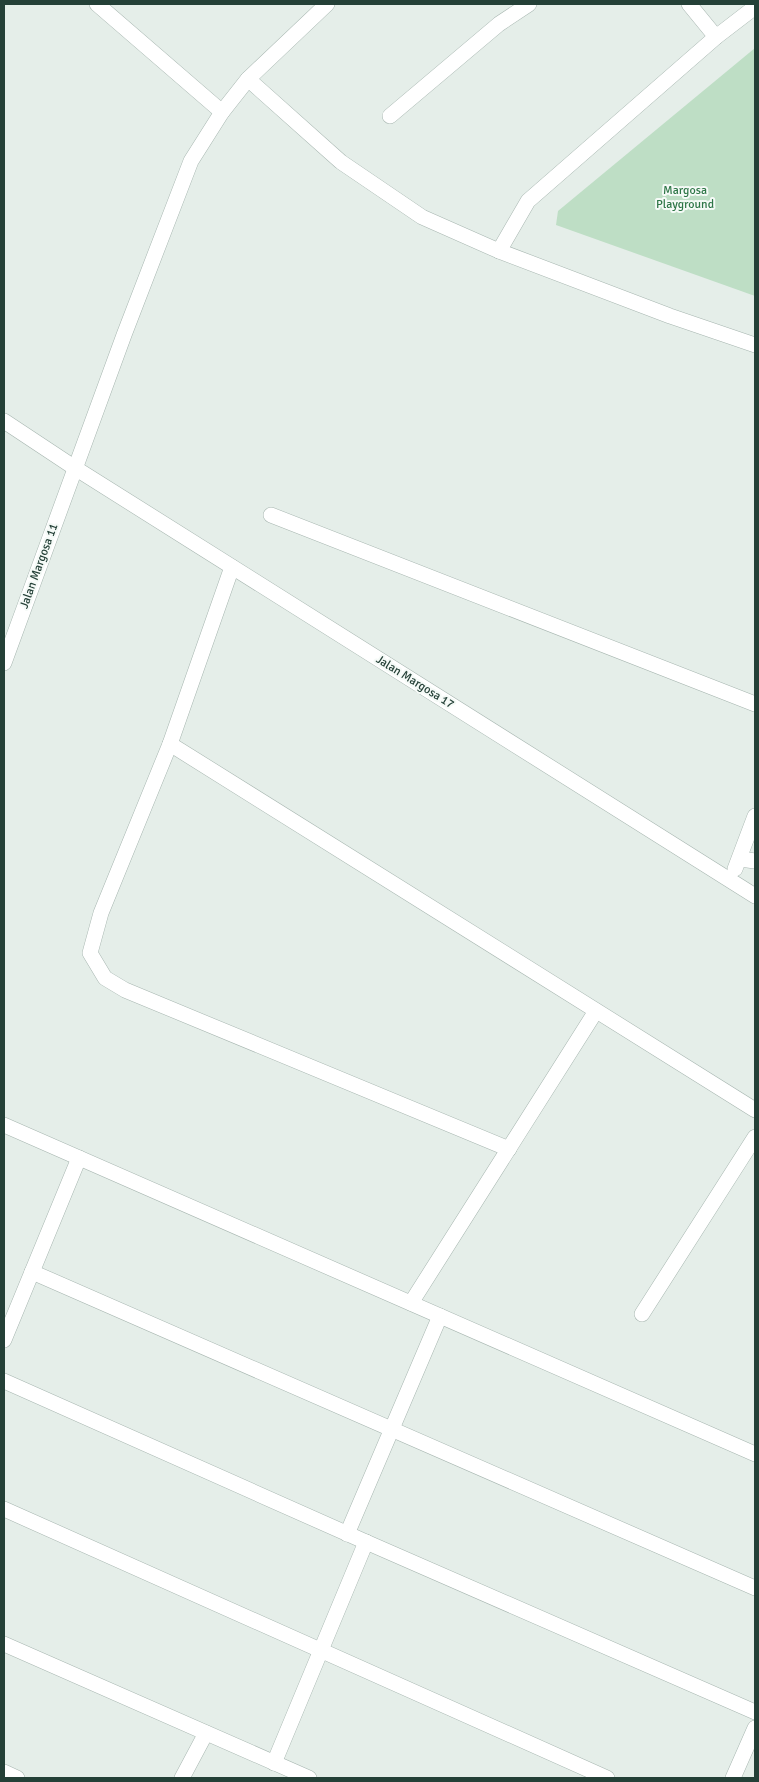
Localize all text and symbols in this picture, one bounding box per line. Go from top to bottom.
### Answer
park label: Margosa Playground [656,183,714,212]
street label: Jalan Margosa 11 [17,521,61,611]
street label: Jalan Margosa 17 [373,652,457,712]

